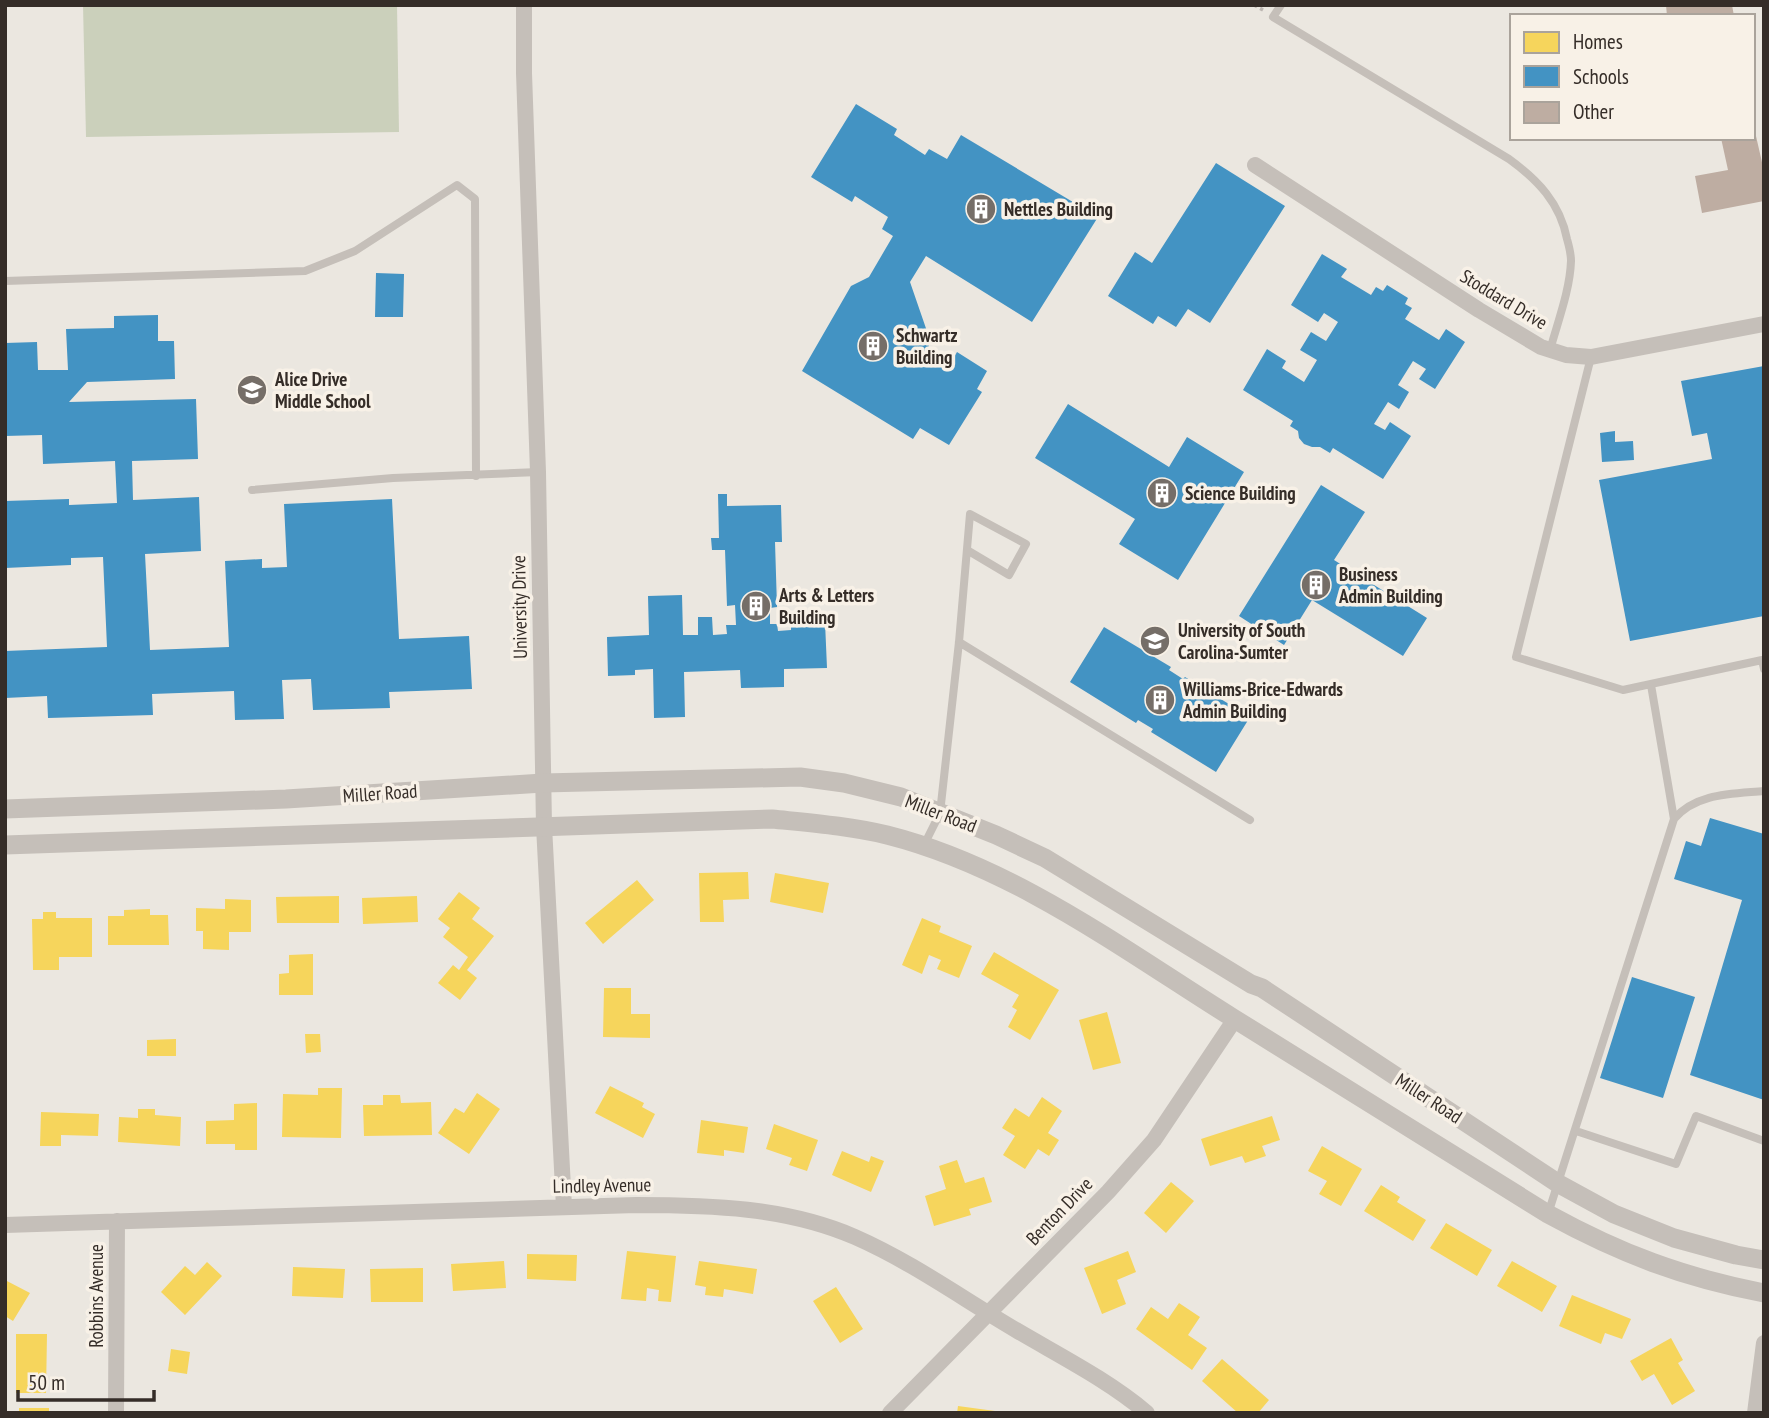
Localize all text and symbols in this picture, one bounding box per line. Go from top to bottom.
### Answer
legend [1510,14,1755,140]
text: Homes [1573,28,1623,55]
text: Schools [1573,63,1629,90]
text: Other [1573,98,1614,125]
building icon: Nettles Building [964,192,998,226]
place label: Nettles Building [1004,197,1113,221]
street label: Stoddard Drive [1456,264,1552,334]
place label: Schwartz Building [896,323,958,369]
building icon: Schwartz Building [856,329,890,363]
place label: Alice Drive Middle School [274,367,371,413]
school or university icon: Alice Drive Middle School [235,373,269,407]
building icon: Science Building [1145,476,1179,510]
place label: Science Building [1185,481,1296,505]
street label: University Drive [506,555,532,659]
place label: Business Admin Building [1338,562,1443,608]
building icon: Business Admin Building [1299,568,1333,602]
place label: Arts & Letters Building [778,583,875,629]
building icon: Arts & Letters Building [739,589,773,623]
place label: University of South Carolina-Sumter [1178,618,1305,664]
school or university icon: University of South Carolina-Sumter [1138,624,1172,658]
place label: Williams-Brice-Edwards Admin Building [1182,677,1343,723]
building icon: Williams-Brice-Edwards Admin Building [1143,683,1177,717]
street label: Miller Road [342,778,418,808]
street label: Miller Road [902,788,980,838]
street label: Miller Road [1391,1068,1467,1128]
street label: Lindley Avenue [552,1172,652,1198]
street label: Benton Drive [1021,1172,1097,1250]
street label: Robbins Avenue [84,1244,108,1348]
scale bar [18,1358,154,1402]
text: 50 m [28,1369,65,1396]

